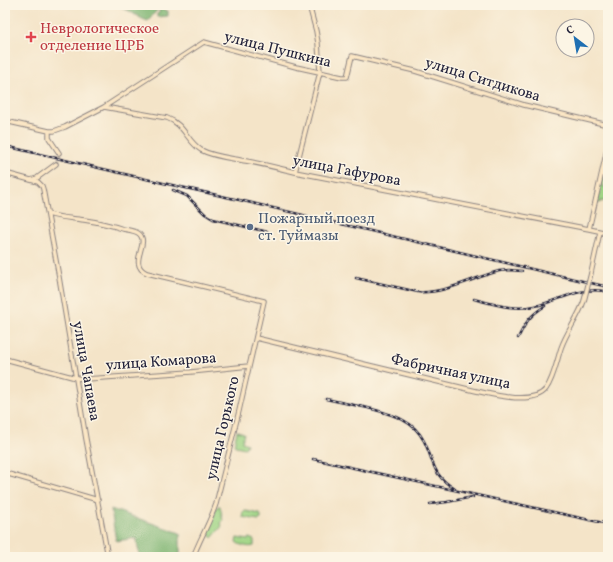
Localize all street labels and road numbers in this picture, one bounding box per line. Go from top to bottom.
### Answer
street label: улица Пушкина [222,27,333,74]
street label: улица Ситдикова [422,53,543,108]
street label: улица Гафурова [291,151,403,192]
street label: улица Чапаева [66,320,105,423]
street label: улица Комарова [105,348,217,377]
street label: Фабричная улица [389,350,513,395]
street label: улица Горького [201,374,246,482]

